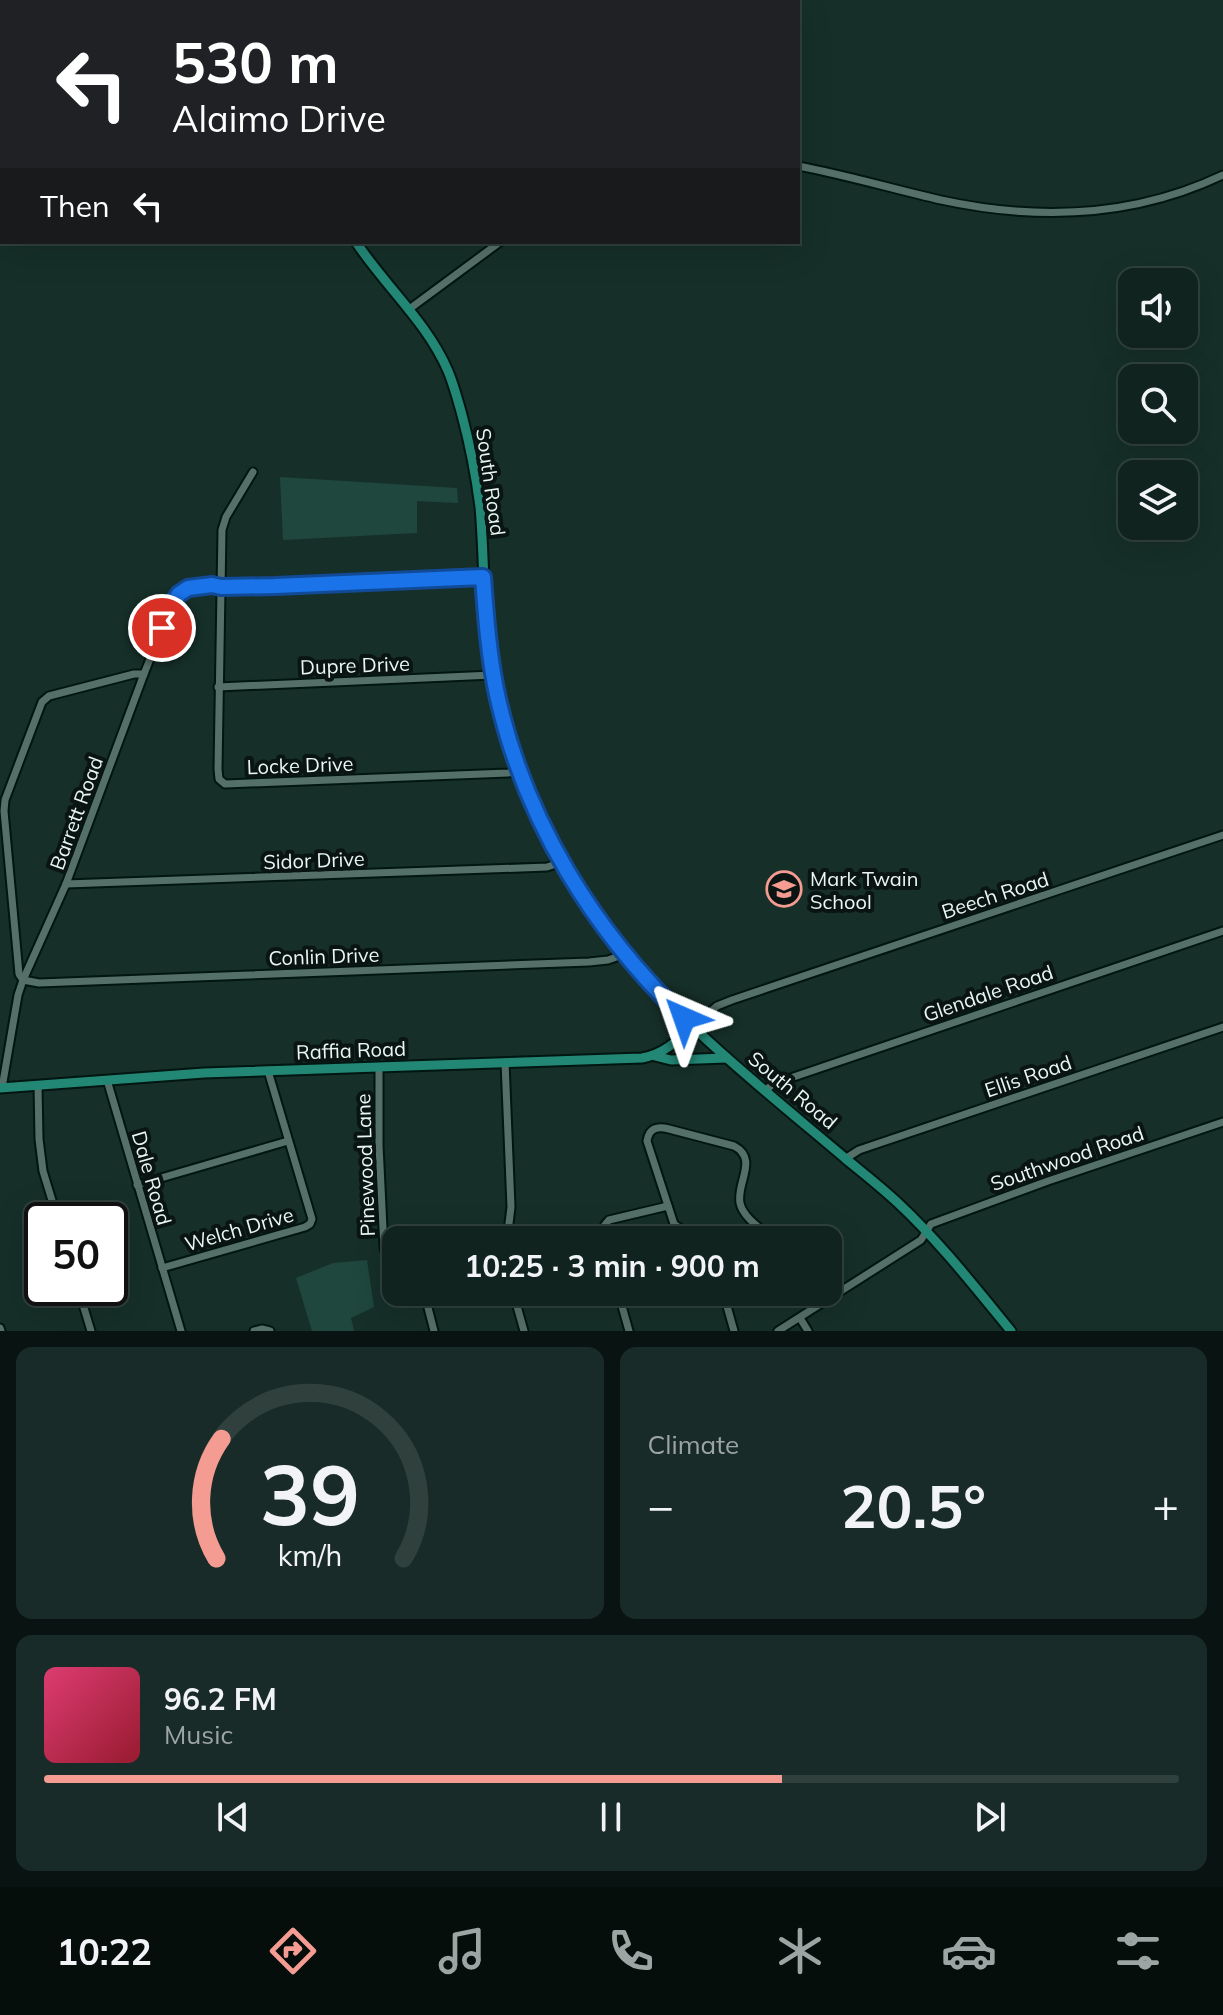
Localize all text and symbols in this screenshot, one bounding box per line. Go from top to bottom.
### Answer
text: 530 m [172,27,339,97]
icon: left [40,32,144,136]
text: Alaimo Drive [172,96,386,141]
icon: left [126,184,170,228]
text: Then [40,187,110,225]
map controls [1118,268,1198,540]
button: sound [1118,268,1198,348]
button: search [1118,364,1198,444]
street label: South Road [471,427,511,537]
button: layers [1118,460,1198,540]
pin [128,594,196,662]
icon: arrive [140,606,184,650]
street label: Dupre Drive [300,651,410,679]
street label: Locke Drive [246,751,354,779]
street label: Barrett Road [44,753,108,873]
street label: Sidor Drive [263,846,365,874]
place label: Mark Twain School [810,866,918,914]
street label: Beech Road [938,866,1052,924]
school or university icon: Mark Twain School [765,870,803,908]
street label: Conlin Drive [268,942,380,970]
street label: Glendale Road [920,959,1056,1027]
position arrow [642,976,726,1060]
street label: Raffia Road [296,1036,406,1064]
street label: South Road [743,1046,843,1134]
street label: Ellis Road [981,1049,1075,1103]
street label: Pinewood Lane [350,1093,380,1237]
street label: Southwood Road [987,1120,1147,1196]
street label: Dale Road [127,1128,177,1228]
speed limit sign: 50 [24,1202,128,1306]
street label: Welch Drive [182,1202,296,1256]
text: 10:25 · 3 min · 900 m [464,1247,760,1285]
text: Climate [648,1428,739,1461]
text: 39 [260,1441,360,1546]
text: 20.5° [840,1468,986,1543]
text: − [648,1478,674,1533]
text: + [1153,1478,1179,1533]
text: km/h [277,1537,342,1573]
text: 96.2 FM [164,1680,277,1718]
text: Music [164,1718,233,1751]
icon: previous [211,1795,255,1839]
icon: pause [589,1795,633,1839]
icon: next [968,1795,1012,1839]
icon: directions [265,1923,321,1979]
icon: music [434,1923,490,1979]
icon: phone [603,1923,659,1979]
icon: climate [772,1923,828,1979]
icon: car [941,1923,997,1979]
icon: filters [1110,1923,1166,1979]
text: 10:22 [57,1929,152,1974]

